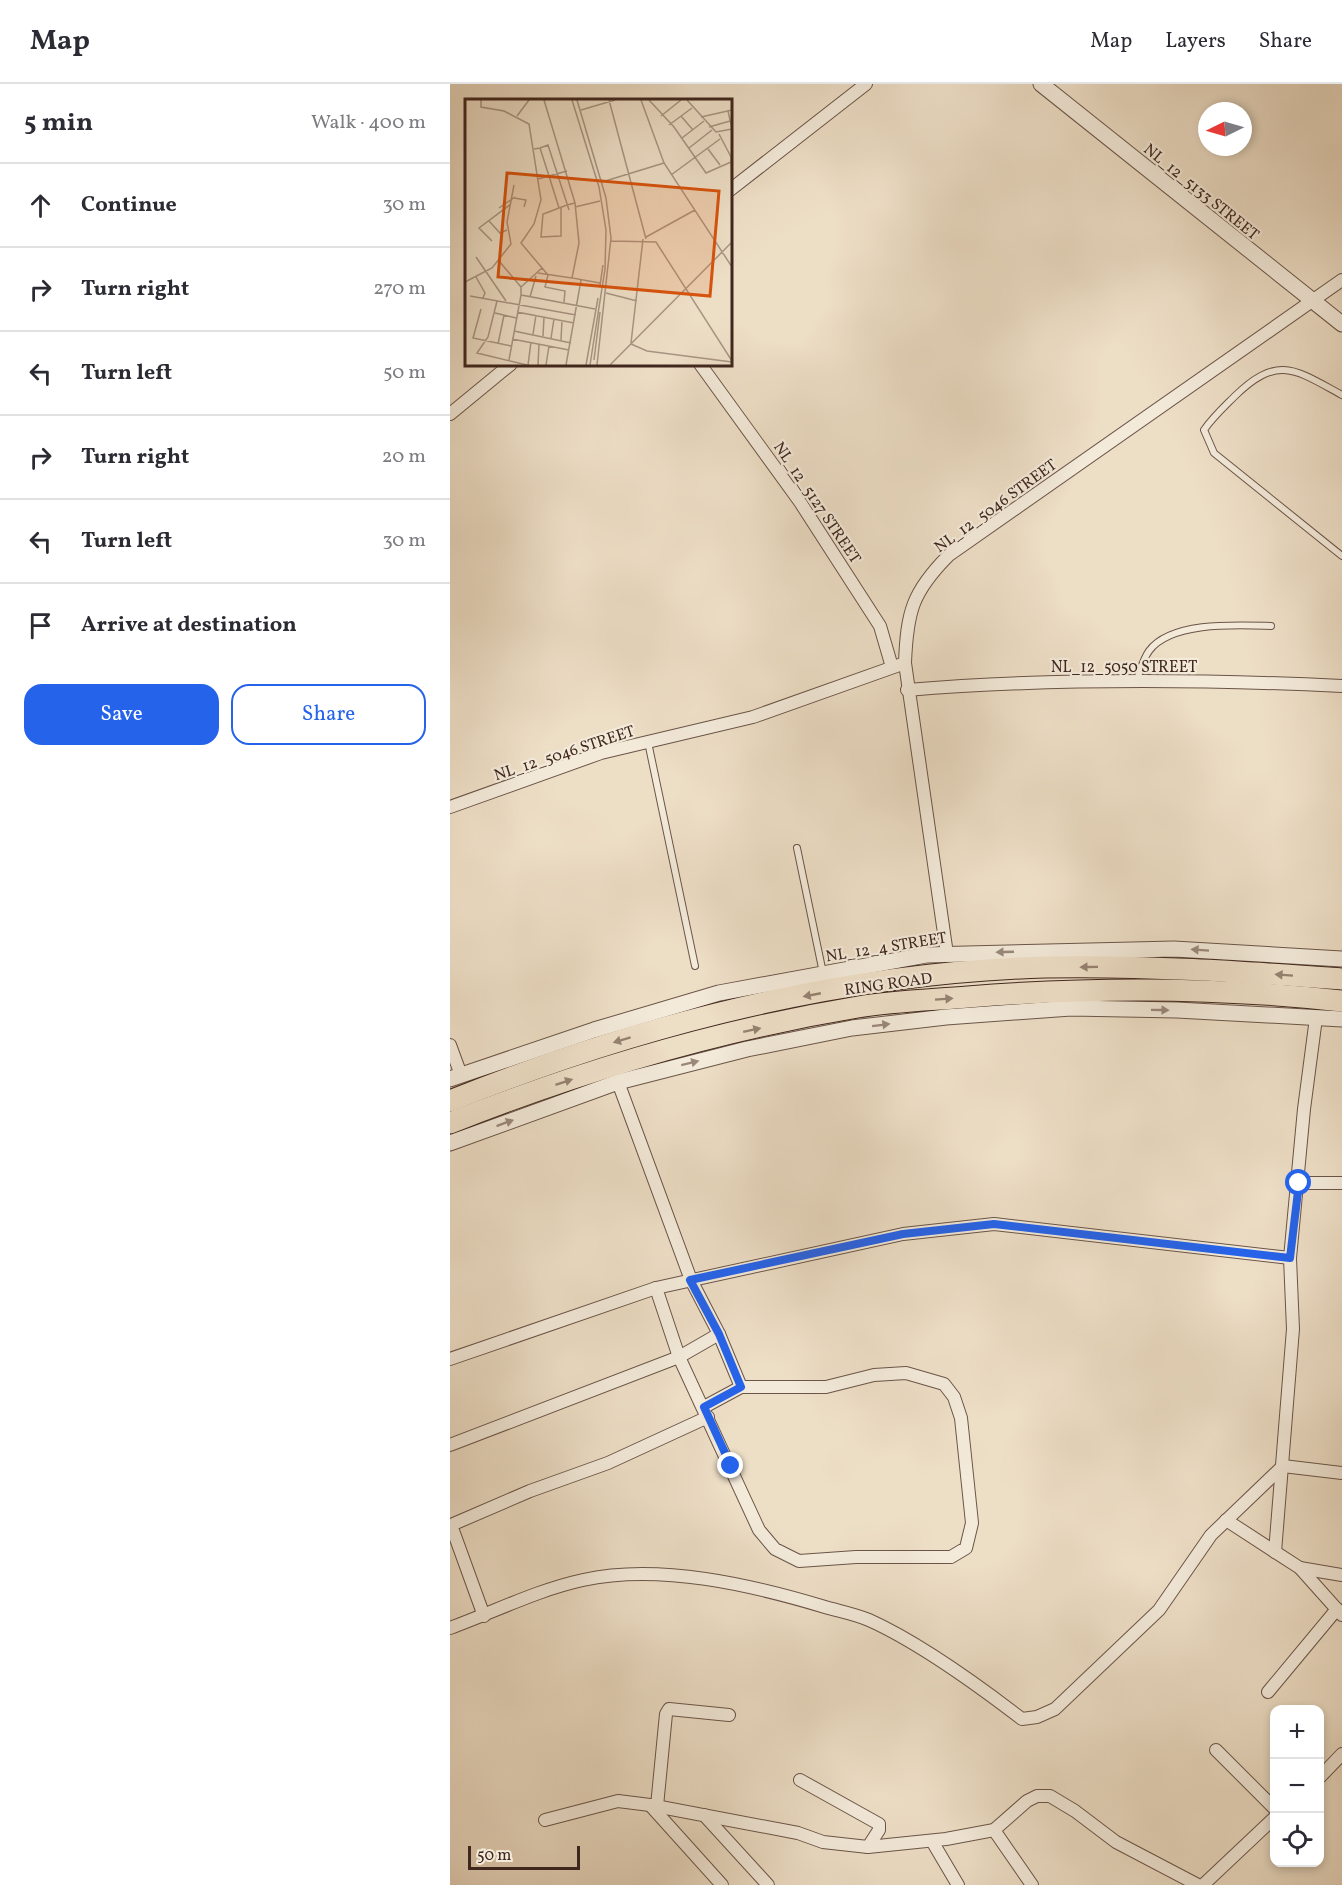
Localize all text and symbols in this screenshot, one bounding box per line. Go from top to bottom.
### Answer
text: Map [30,22,90,61]
text: Map [1090,27,1132,56]
text: Layers [1165,27,1226,56]
text: Share [1259,27,1312,56]
inset map [465,99,732,366]
north arrow [1198,102,1252,156]
text: 5 min [24,105,93,141]
text: Walk · 400 m [311,109,426,137]
street label: NL_12_5133 STREET [1138,139,1263,246]
icon: ahead [24,189,57,222]
text: Continue [81,190,177,221]
text: 30 m [382,191,426,219]
icon: right [24,273,57,306]
text: Turn right [81,274,189,305]
text: 270 m [373,275,426,303]
icon: left [24,357,57,390]
text: Turn left [81,358,172,389]
text: 50 m [383,359,426,387]
street label: NL_12_5127 STREET [767,438,865,568]
icon: right [24,441,57,474]
text: Turn right [81,442,189,473]
text: 20 m [382,443,426,471]
street label: NL_12_5046 STREET [930,455,1062,559]
icon: left [24,525,57,558]
text: Turn left [81,526,172,557]
text: 30 m [382,527,426,555]
icon: arrive [24,609,57,642]
text: Arrive at destination [81,610,297,641]
street label: NL_12_5050 STREET [1051,657,1197,679]
button: Save [24,684,219,745]
button: Share [231,684,426,745]
street label: NL_12_5046 STREET [491,721,638,787]
street label: NL_12_4 STREET [824,928,948,968]
one-way arrow [1190,946,1209,955]
one-way arrow [995,947,1014,957]
one-way arrow [1079,962,1098,972]
street label: RING ROAD [843,968,934,1002]
one-way arrow [1274,970,1293,980]
one-way arrow [802,991,821,1000]
one-way arrow [935,994,954,1004]
one-way arrow [1150,1005,1169,1015]
one-way arrow [872,1020,891,1030]
one-way arrow [743,1025,762,1034]
one-way arrow [613,1036,631,1045]
one-way arrow [681,1058,700,1068]
one-way arrow [555,1077,573,1086]
one-way arrow [496,1118,514,1127]
route start [1285,1169,1311,1195]
route end [717,1452,743,1478]
map controls [1270,1705,1324,1867]
button: + [1270,1705,1324,1759]
button: − [1270,1759,1324,1813]
button: locate [1270,1813,1324,1867]
scale bar [468,1843,580,1870]
text: 50 m [477,1845,511,1867]

